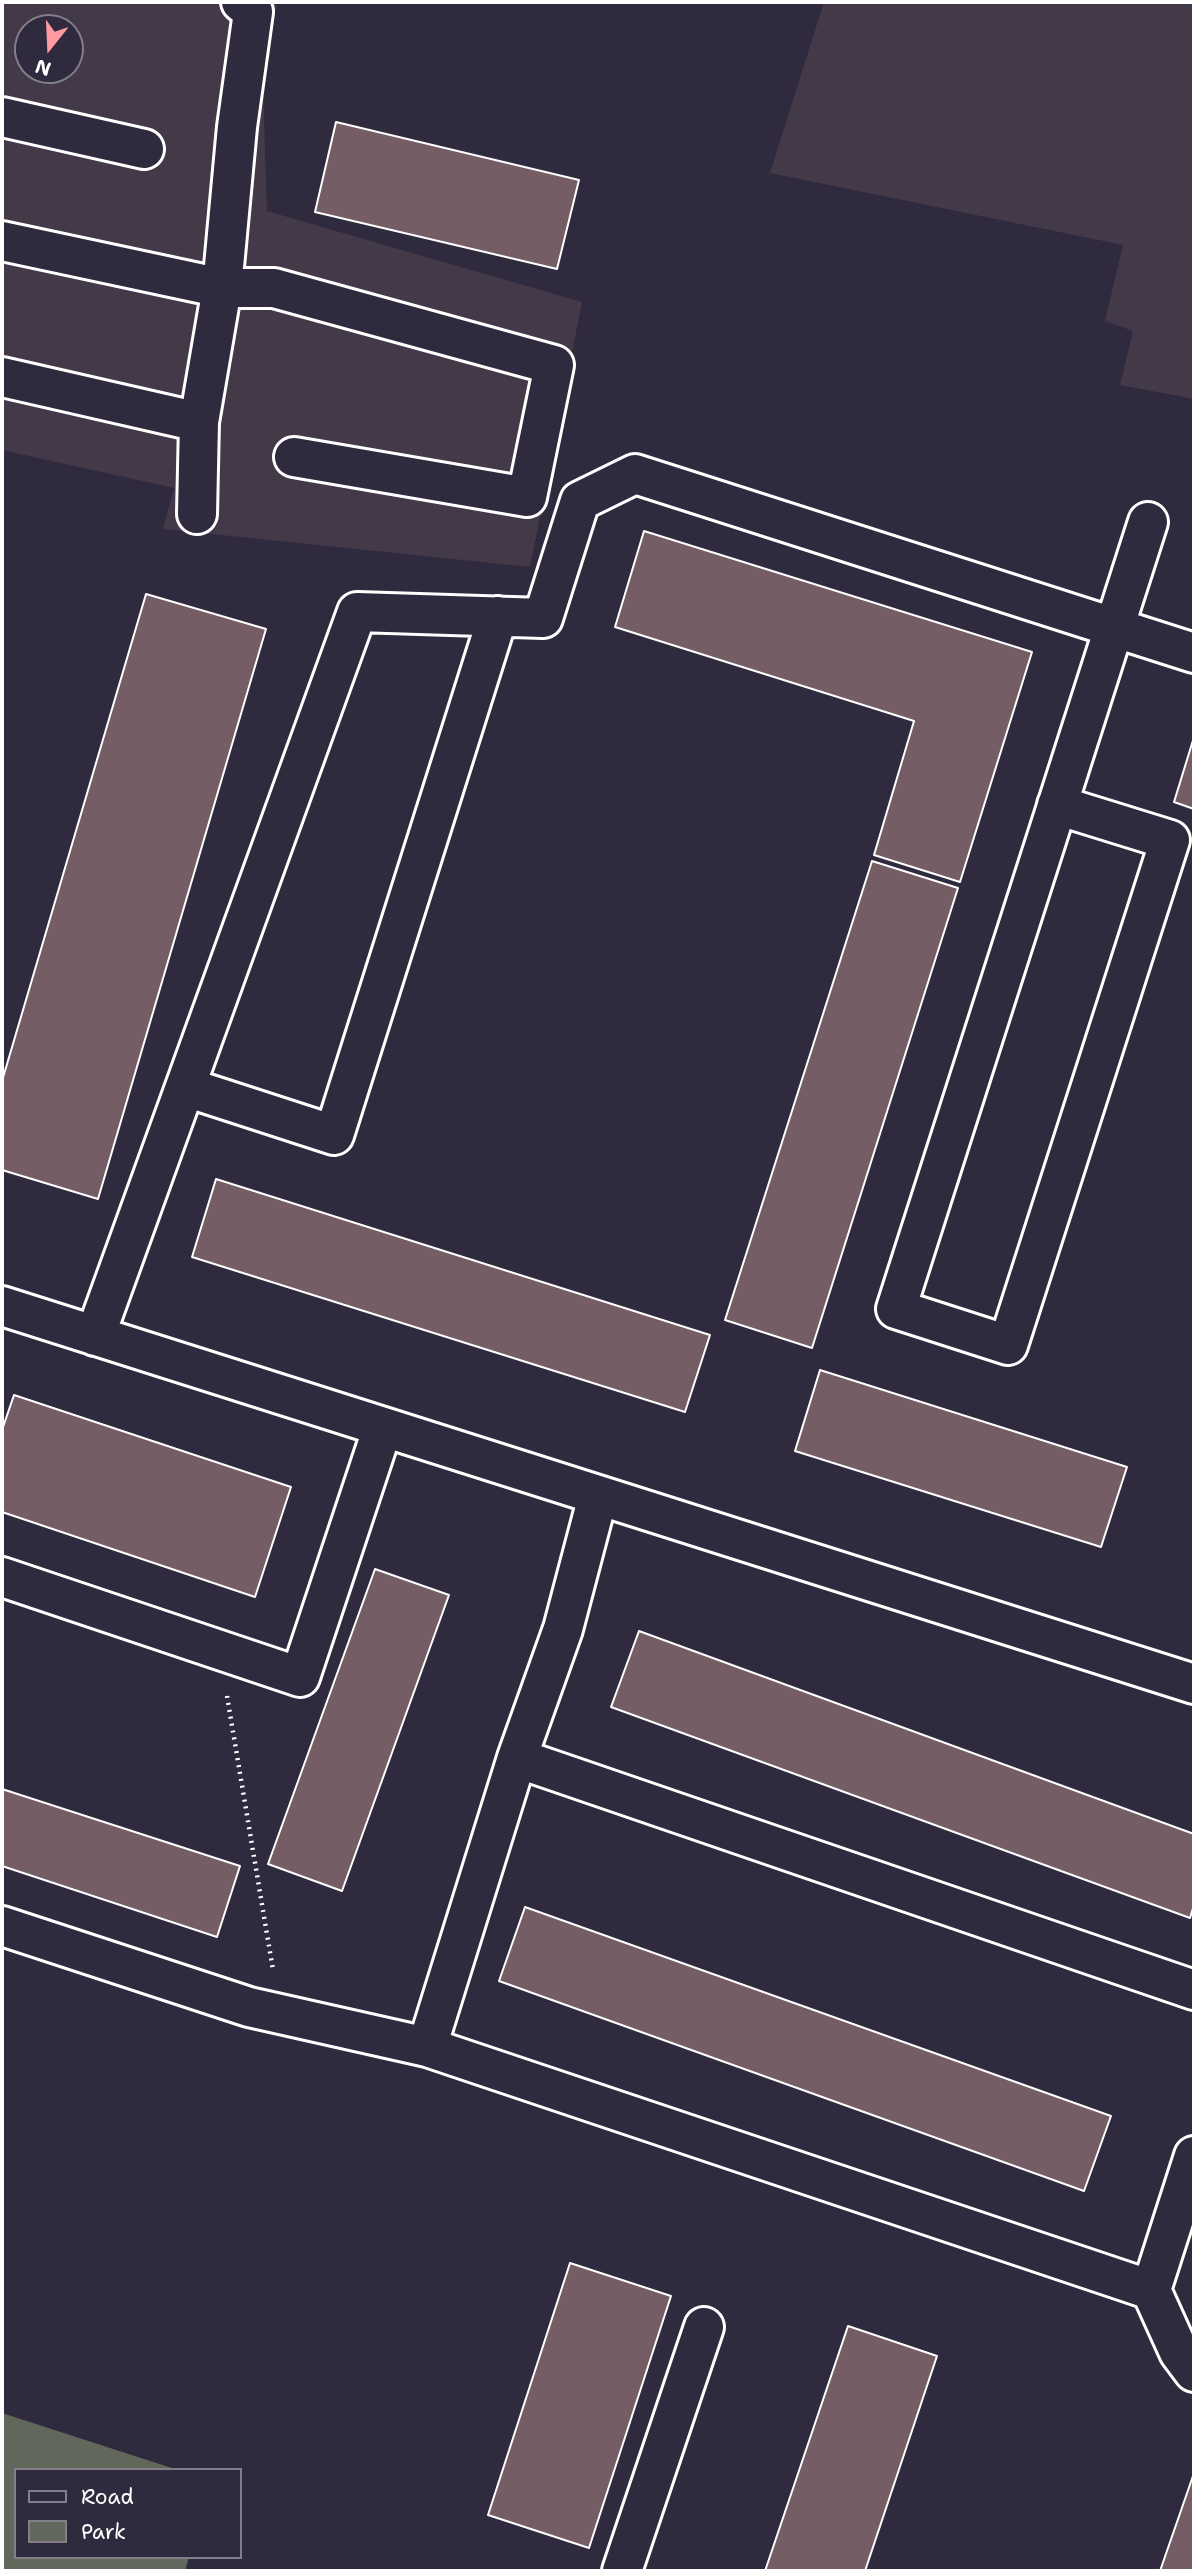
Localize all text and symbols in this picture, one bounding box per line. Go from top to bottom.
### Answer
north arrow [14,14,84,84]
text: N [32,53,54,82]
legend [14,2468,242,2559]
text: Road [81,2483,134,2511]
text: Park [81,2518,126,2546]

